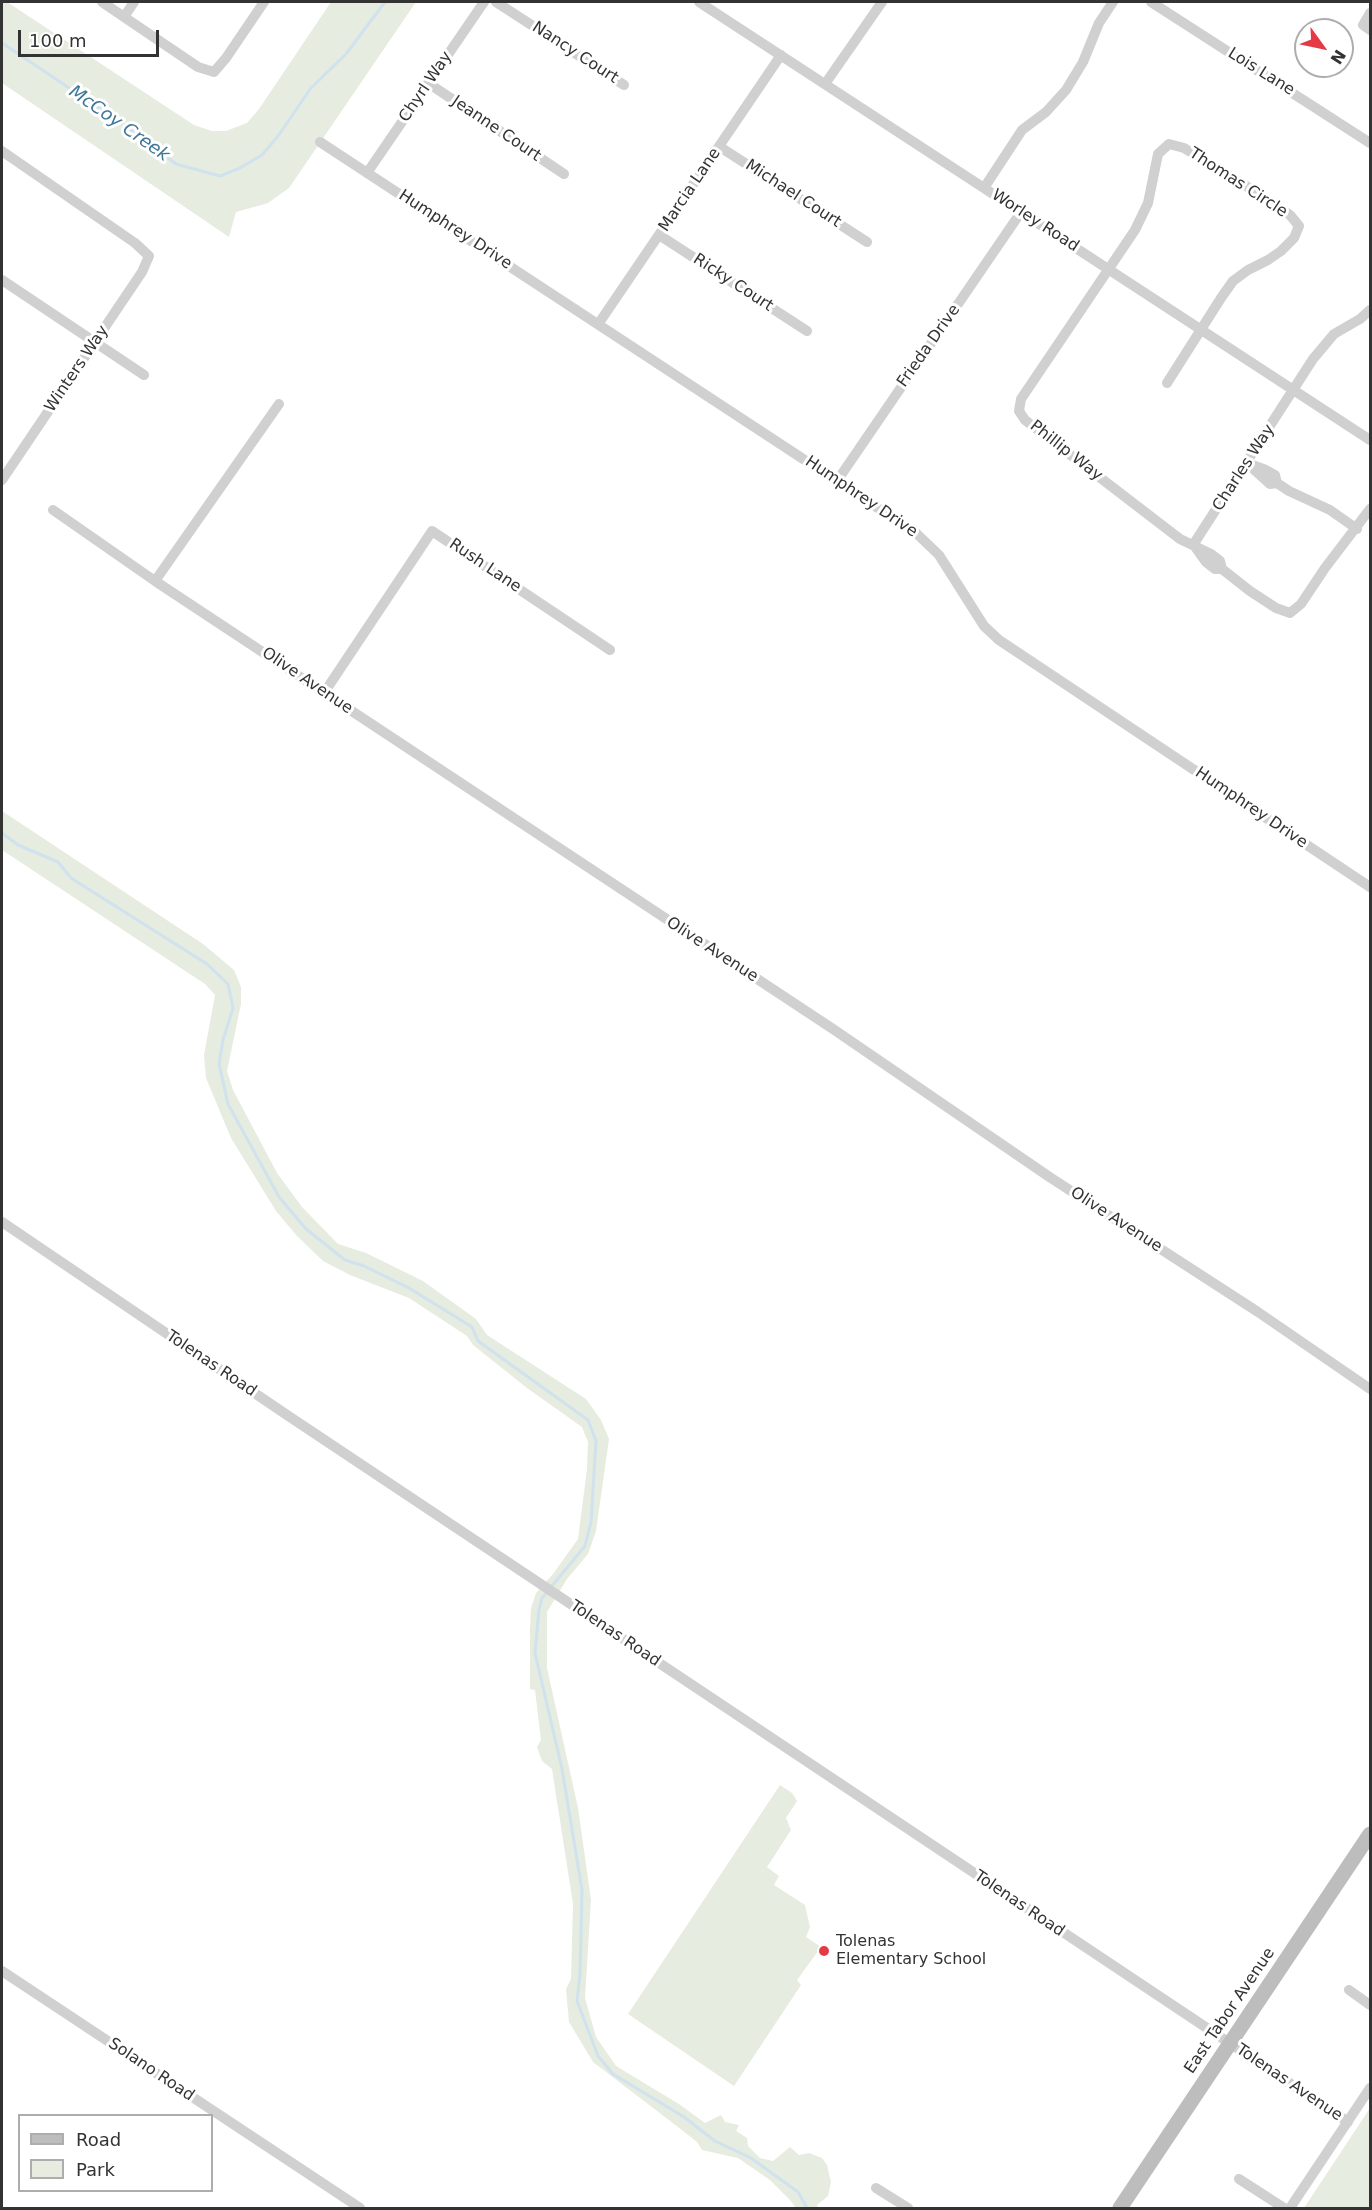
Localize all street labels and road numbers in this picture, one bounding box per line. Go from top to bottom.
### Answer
street label: Nancy Court [528,18,622,88]
street label: Lois Lane [1224,44,1298,100]
street label: Chyrl Way [395,48,457,126]
street label: Jeanne Court [448,92,544,166]
street label: Thomas Circle [1185,144,1291,222]
street label: Marcia Lane [655,145,725,235]
street label: Michael Court [742,156,844,232]
street label: Humphrey Drive [395,186,515,274]
street label: Worley Road [988,186,1082,256]
street label: Ricky Court [689,250,777,316]
street label: Frieda Drive [893,301,965,391]
street label: Winters Way [41,322,113,416]
street label: Phillip Way [1026,417,1106,485]
street label: Charles Way [1209,421,1279,515]
street label: Humphrey Drive [801,452,921,542]
street label: Rush Lane [445,535,525,597]
street label: Olive Avenue [258,644,356,718]
street label: Humphrey Drive [1191,763,1311,853]
street label: Olive Avenue [663,913,761,987]
street label: Olive Avenue [1067,1183,1165,1257]
street label: Tolenas Road [162,1327,260,1401]
street label: Tolenas Road [566,1597,664,1671]
street label: Tolenas Road [970,1867,1068,1941]
street label: East Tabor Avenue [1181,1944,1279,2078]
street label: Solano Road [104,2034,198,2106]
street label: Tolenas Avenue [1232,2040,1346,2126]

